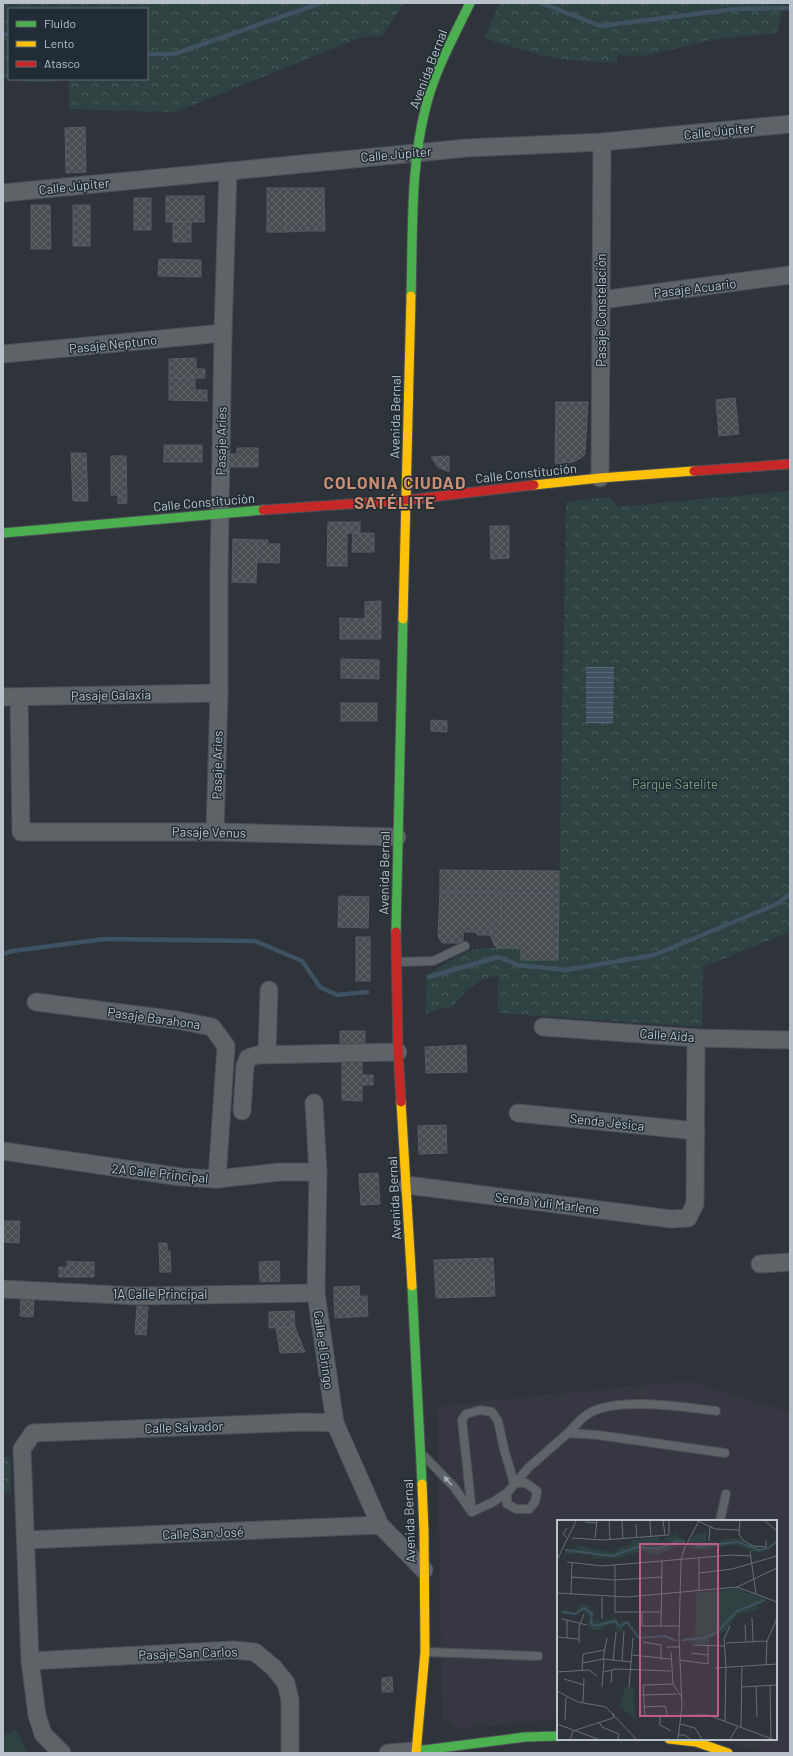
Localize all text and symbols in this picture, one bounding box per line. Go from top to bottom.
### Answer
legend [8,8,148,80]
text: Fluido [44,16,76,30]
street label: Avenida Bernal [406,27,450,111]
text: Lento [44,36,74,50]
text: Atasco [44,56,80,70]
street label: Calle Júpiter [683,119,755,143]
street label: Calle Júpiter [360,143,432,165]
street label: Calle Júpiter [38,174,110,198]
street label: Pasaje Constelación [593,253,609,367]
street label: Pasaje Acuario [653,275,737,301]
street label: Pasaje Neptuno [68,331,158,357]
street label: Avenida Bernal [386,375,404,459]
street label: Pasaje Aries [212,406,230,476]
street label: Calle Constitución [474,460,578,486]
district label: COLONIA CIUDAD SATÉLITE [324,472,466,512]
street label: Calle Constitución [153,490,255,514]
street label: Pasaje Galaxia [71,686,151,704]
street label: Pasaje Aries [208,730,226,800]
park label: Parque Satelite [632,776,718,792]
street label: Pasaje Venus [172,823,246,841]
street label: Avenida Bernal [375,831,393,915]
street label: Pasaje Barahona [107,1004,201,1032]
street label: Calle Aida [639,1025,695,1045]
street label: Senda Jésica [569,1110,645,1134]
street label: Avenida Bernal [384,1156,404,1240]
street label: 2A Calle Principal [111,1160,209,1186]
street label: Senda Yuli Marlene [494,1189,600,1217]
street label: 1A Calle Principal [113,1286,207,1302]
street label: Calle el Gringo [311,1310,337,1390]
street label: Calle Salvador [144,1418,224,1436]
one-way arrow [444,1475,453,1486]
street label: Avenida Bernal [400,1479,418,1563]
inset map [557,1520,777,1740]
street label: Calle San José [162,1524,244,1542]
street label: Pasaje San Carlos [138,1643,238,1663]

